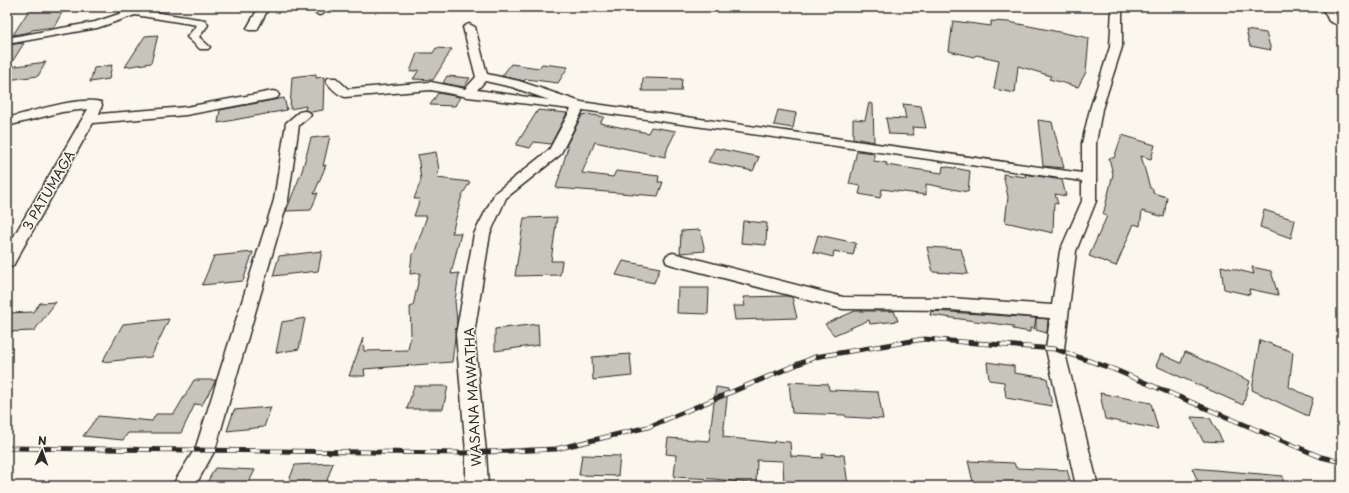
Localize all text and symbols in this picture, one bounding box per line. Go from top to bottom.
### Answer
street label: 3 PATUMAGA [17,146,79,234]
street label: WASANA MAWATHA [459,327,485,467]
north arrow [22,431,62,471]
text: N [38,432,47,449]

